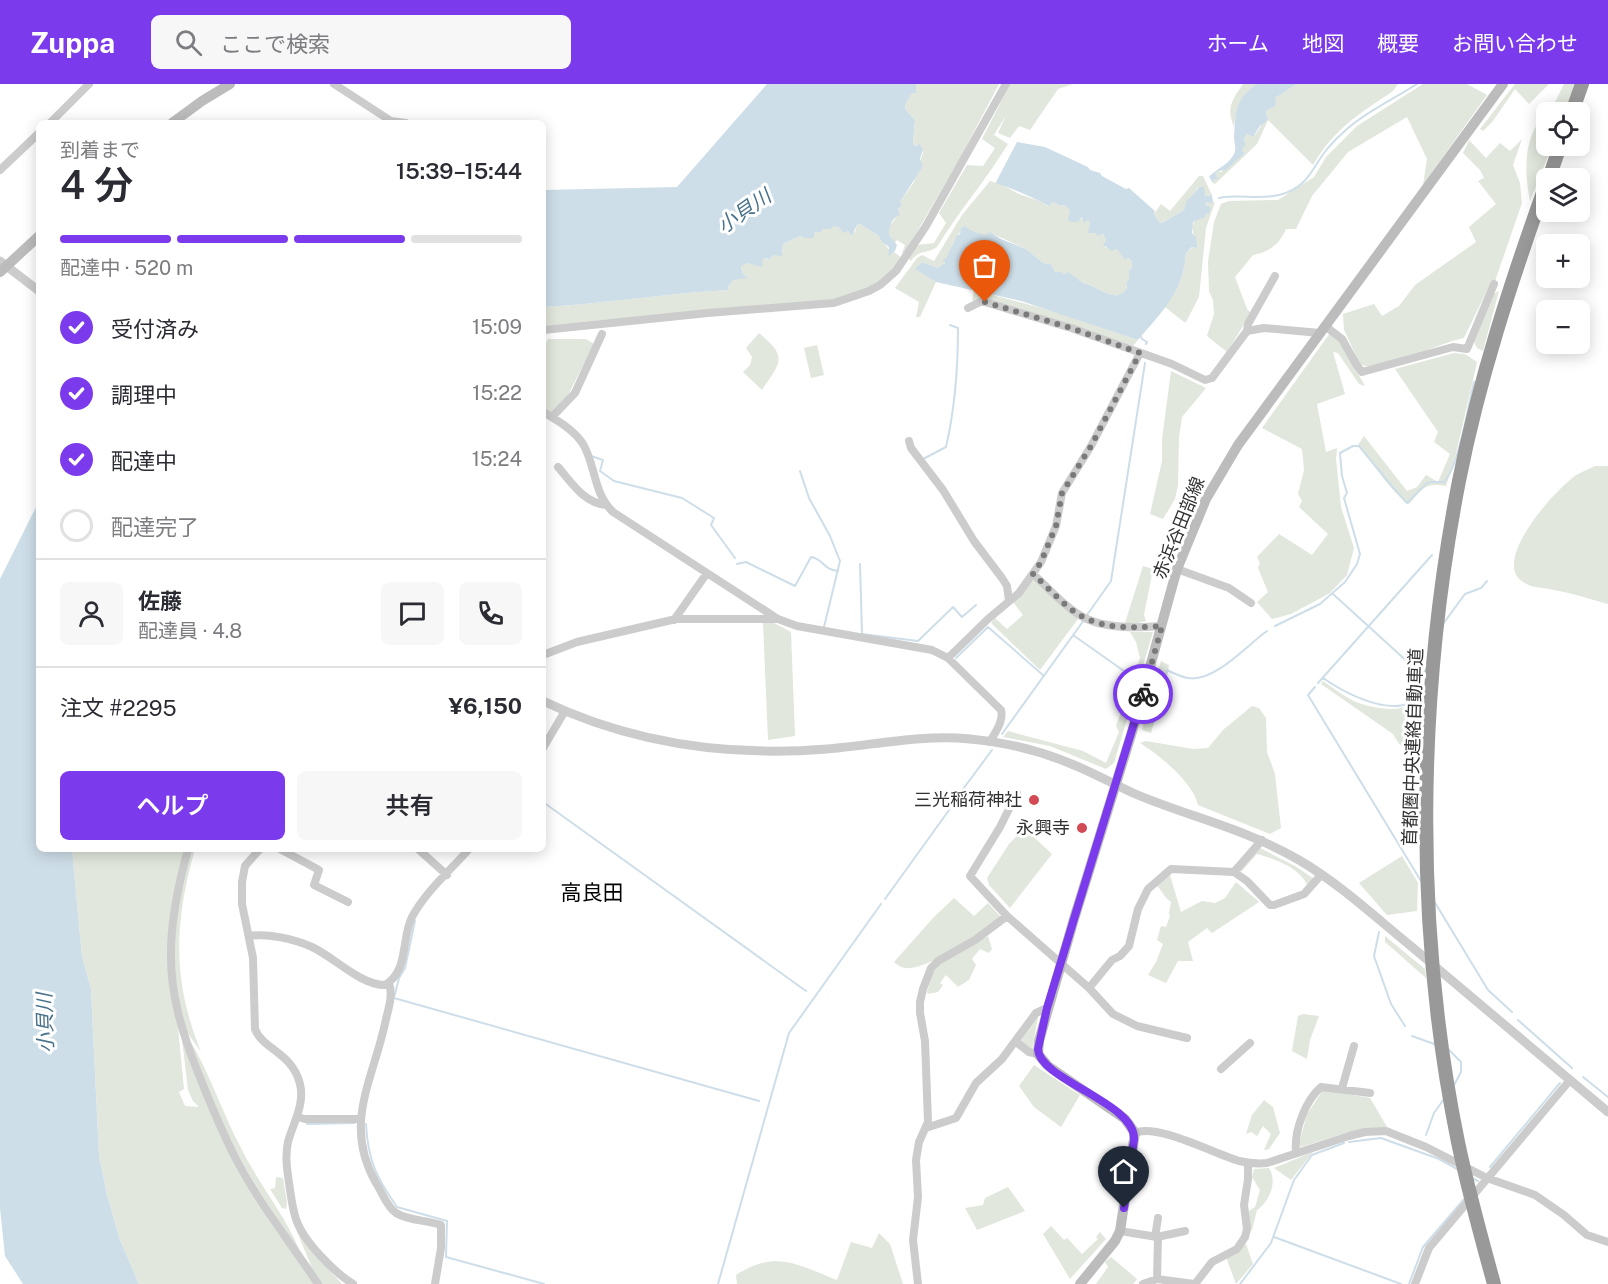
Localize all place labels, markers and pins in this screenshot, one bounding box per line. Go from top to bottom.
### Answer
pin [959,240,1010,302]
place label: 三光稲荷神社 [914,789,1022,810]
marker: 三光稲荷神社 [1027,793,1041,807]
place label: 永興寺 [1016,817,1070,838]
marker: 永興寺 [1075,821,1089,835]
pin [1098,1146,1149,1208]

